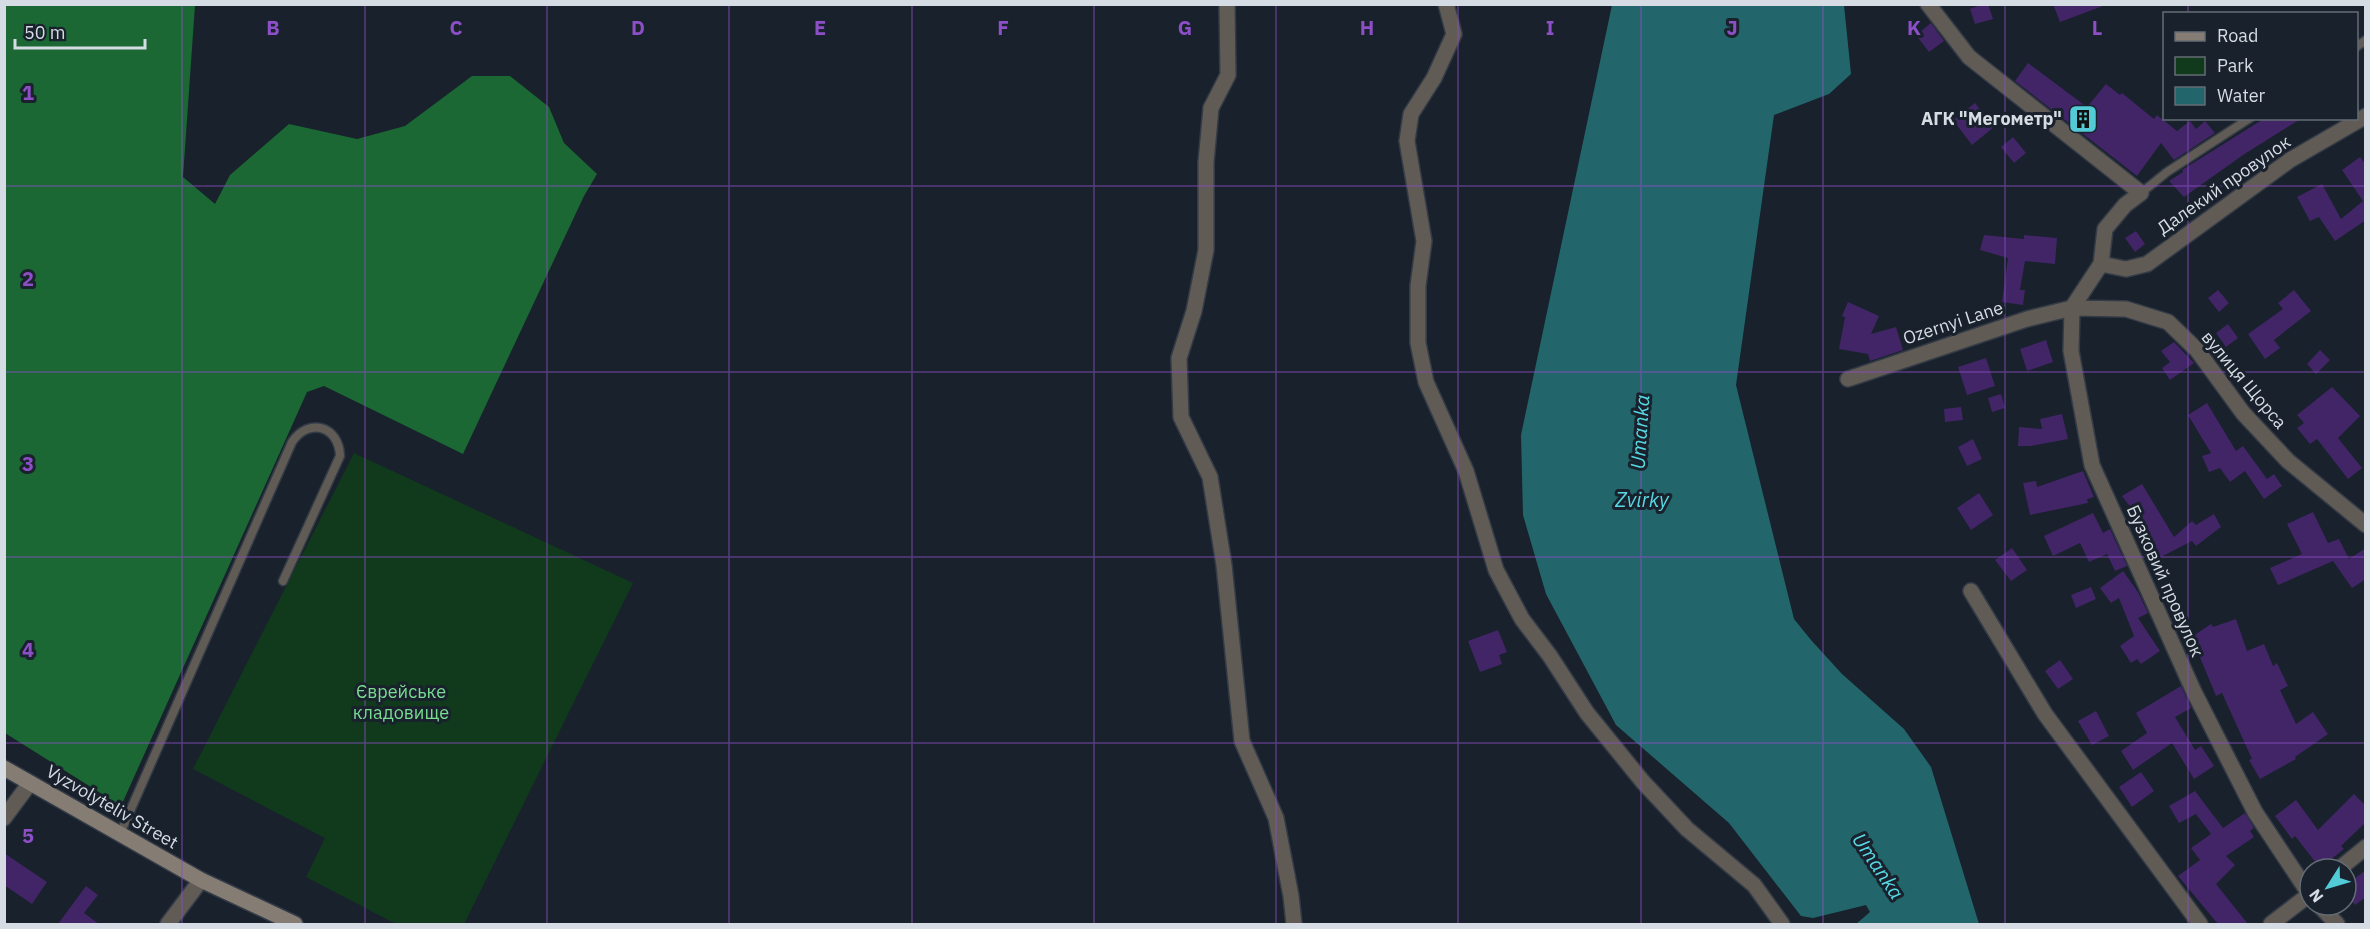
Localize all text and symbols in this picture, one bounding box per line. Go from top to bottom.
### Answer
scale bar [15,12,146,50]
legend [2163,12,2358,120]
text: B [266,14,280,41]
text: C [449,14,463,41]
text: D [631,14,645,41]
text: E [814,14,826,41]
text: F [997,14,1009,41]
text: G [1178,14,1192,41]
text: H [1360,14,1374,41]
text: I [1546,14,1554,41]
text: J [1726,14,1738,41]
text: K [1907,14,1921,41]
text: L [2092,14,2102,41]
text: 50 m [24,21,66,44]
text: Road [2217,24,2258,47]
text: Park [2217,54,2254,77]
text: 1 [22,79,34,106]
text: Water [2217,84,2266,107]
building icon: АГК "Мегометр" [2067,103,2099,135]
place label: АГК "Мегометр" [1921,107,2062,130]
street label: Далекий провулок [2153,130,2295,239]
text: 2 [22,265,34,292]
street label: Ozernyi Lane [1900,295,2006,350]
street label: вулиця Щорса [2197,326,2292,434]
water label: Umanka [1623,394,1656,470]
text: 3 [22,450,34,477]
water label: Zvirky [1614,486,1670,513]
street label: Бузковий провулок [2122,501,2209,660]
text: 4 [22,636,34,663]
park label: Єврейське кладовище [353,680,449,724]
street label: Vyzvolyteliv Street [42,759,182,854]
text: 5 [22,822,34,849]
water label: Umanka [1846,827,1910,904]
north arrow [2298,857,2358,917]
text: N [2305,885,2327,907]

